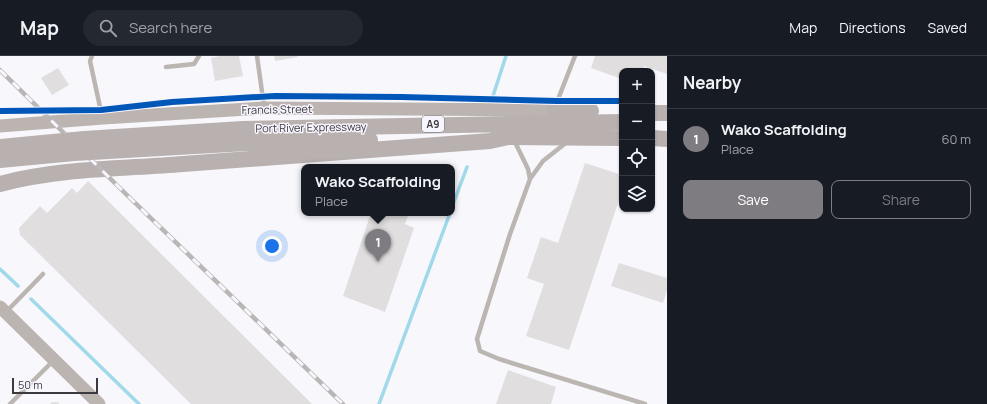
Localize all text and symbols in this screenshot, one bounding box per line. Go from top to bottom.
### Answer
search box [83,10,363,46]
text: Map [20,15,59,41]
icon: search [97,17,119,39]
text: Search here [129,17,212,38]
text: Map [789,18,817,37]
text: Directions [839,18,906,37]
text: Saved [928,18,967,37]
map controls [619,68,655,212]
button: + [619,68,655,104]
text: Nearby [683,71,741,94]
street label: Francis Street [242,101,312,117]
button: − [619,104,655,140]
road number: A9 [422,116,444,132]
street label: Port River Expressway [255,119,367,135]
text: Wako Scaffolding [721,119,847,140]
text: 1 [693,130,699,148]
text: 60 m [941,130,971,148]
button: locate [619,140,655,176]
text: Place [721,140,754,158]
popup [301,164,455,216]
text: Wako Scaffolding [315,171,441,192]
button: layers [619,176,655,212]
button: Save [683,180,823,219]
button: Share [831,180,971,219]
text: Place [315,192,348,210]
pin: 1 [365,229,391,262]
your location [262,236,282,256]
scale bar [12,376,98,395]
text: 50 m [18,377,43,392]

